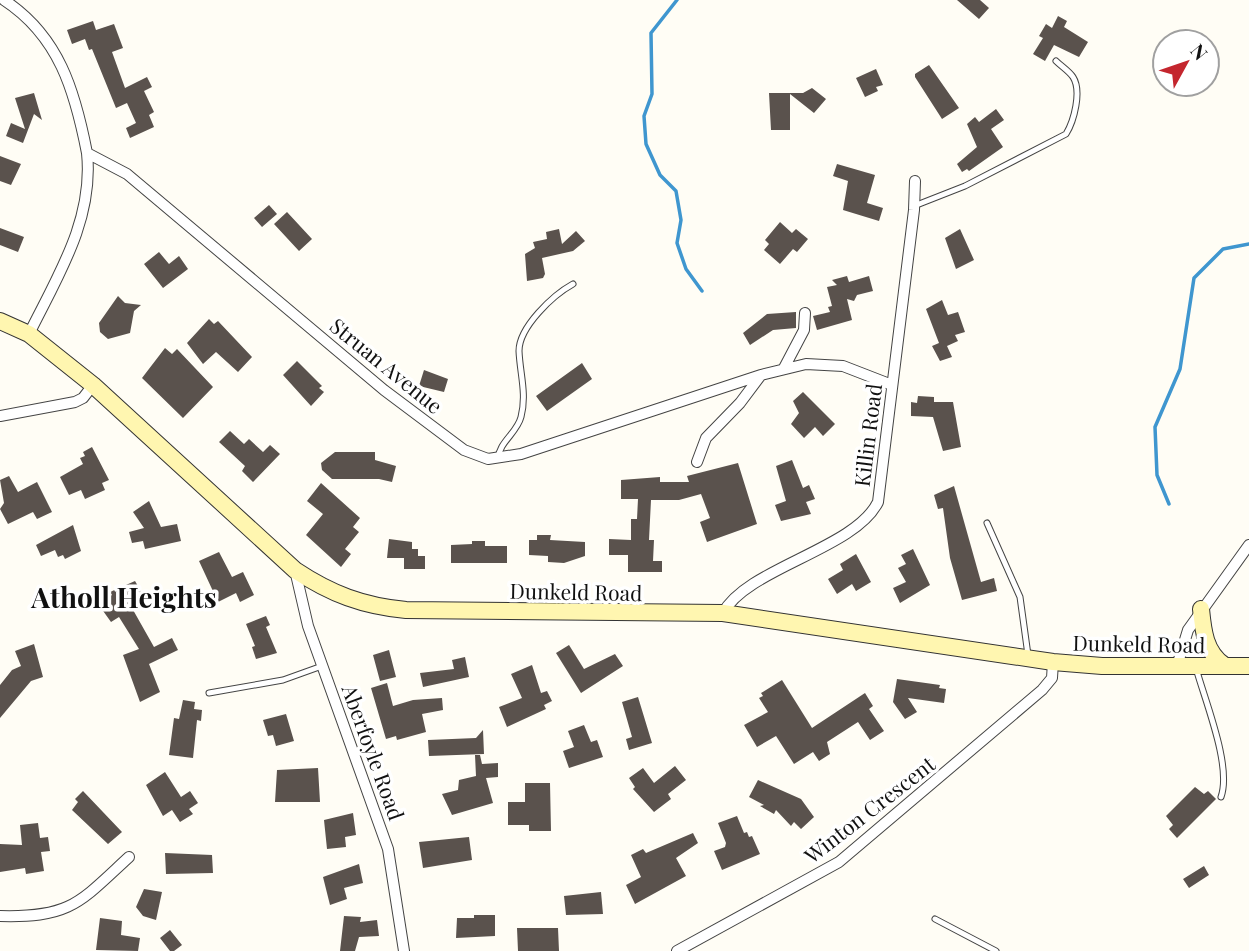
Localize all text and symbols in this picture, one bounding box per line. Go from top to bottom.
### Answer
north arrow [1151,28,1221,98]
text: N [1185,38,1214,65]
street label: Struan Avenue [325,311,449,419]
street label: Killin Road [847,382,887,488]
street label: Dunkeld Road [510,576,642,606]
district label: Atholl Heights [30,578,217,615]
street label: Dunkeld Road [1073,628,1205,658]
street label: Aberfoyle Road [336,679,412,824]
street label: Winton Crescent [797,749,940,869]

